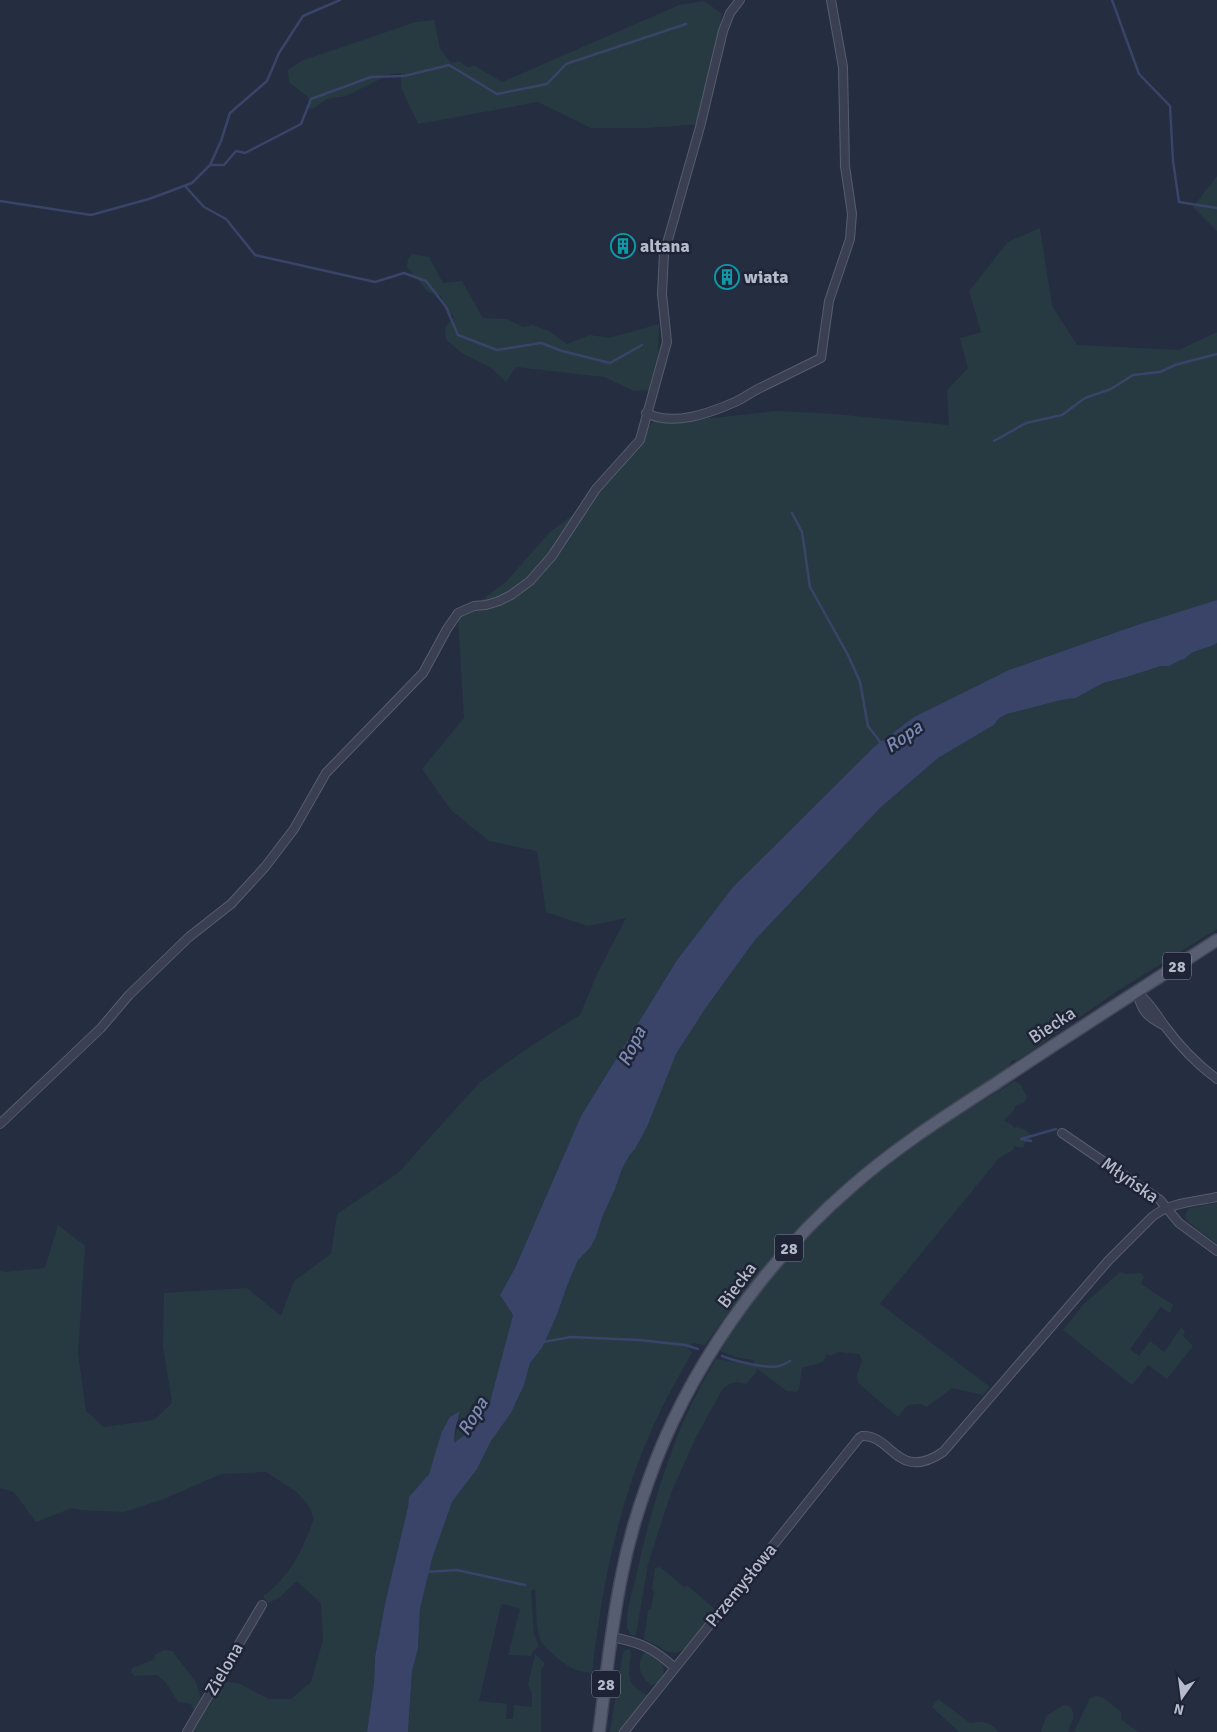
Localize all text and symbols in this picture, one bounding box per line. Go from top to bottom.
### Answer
building icon: altana [610,233,636,259]
place label: altana [640,235,690,257]
building icon: wiata [714,264,740,290]
place label: wiata [744,266,788,288]
water label: Ropa [880,715,928,758]
road number: 28 [1163,952,1191,979]
street label: Biecka [1024,1002,1080,1048]
water label: Ropa [612,1022,652,1070]
street label: Młyńska [1097,1152,1163,1208]
road number: 28 [775,1234,803,1262]
street label: Biecka [713,1258,761,1312]
water label: Ropa [452,1392,494,1440]
street label: Przemysłowa [701,1539,781,1631]
street label: Zielona [200,1639,248,1699]
road number: 28 [592,1670,620,1698]
north arrow [1157,1672,1207,1722]
text: N [1172,1700,1186,1719]

